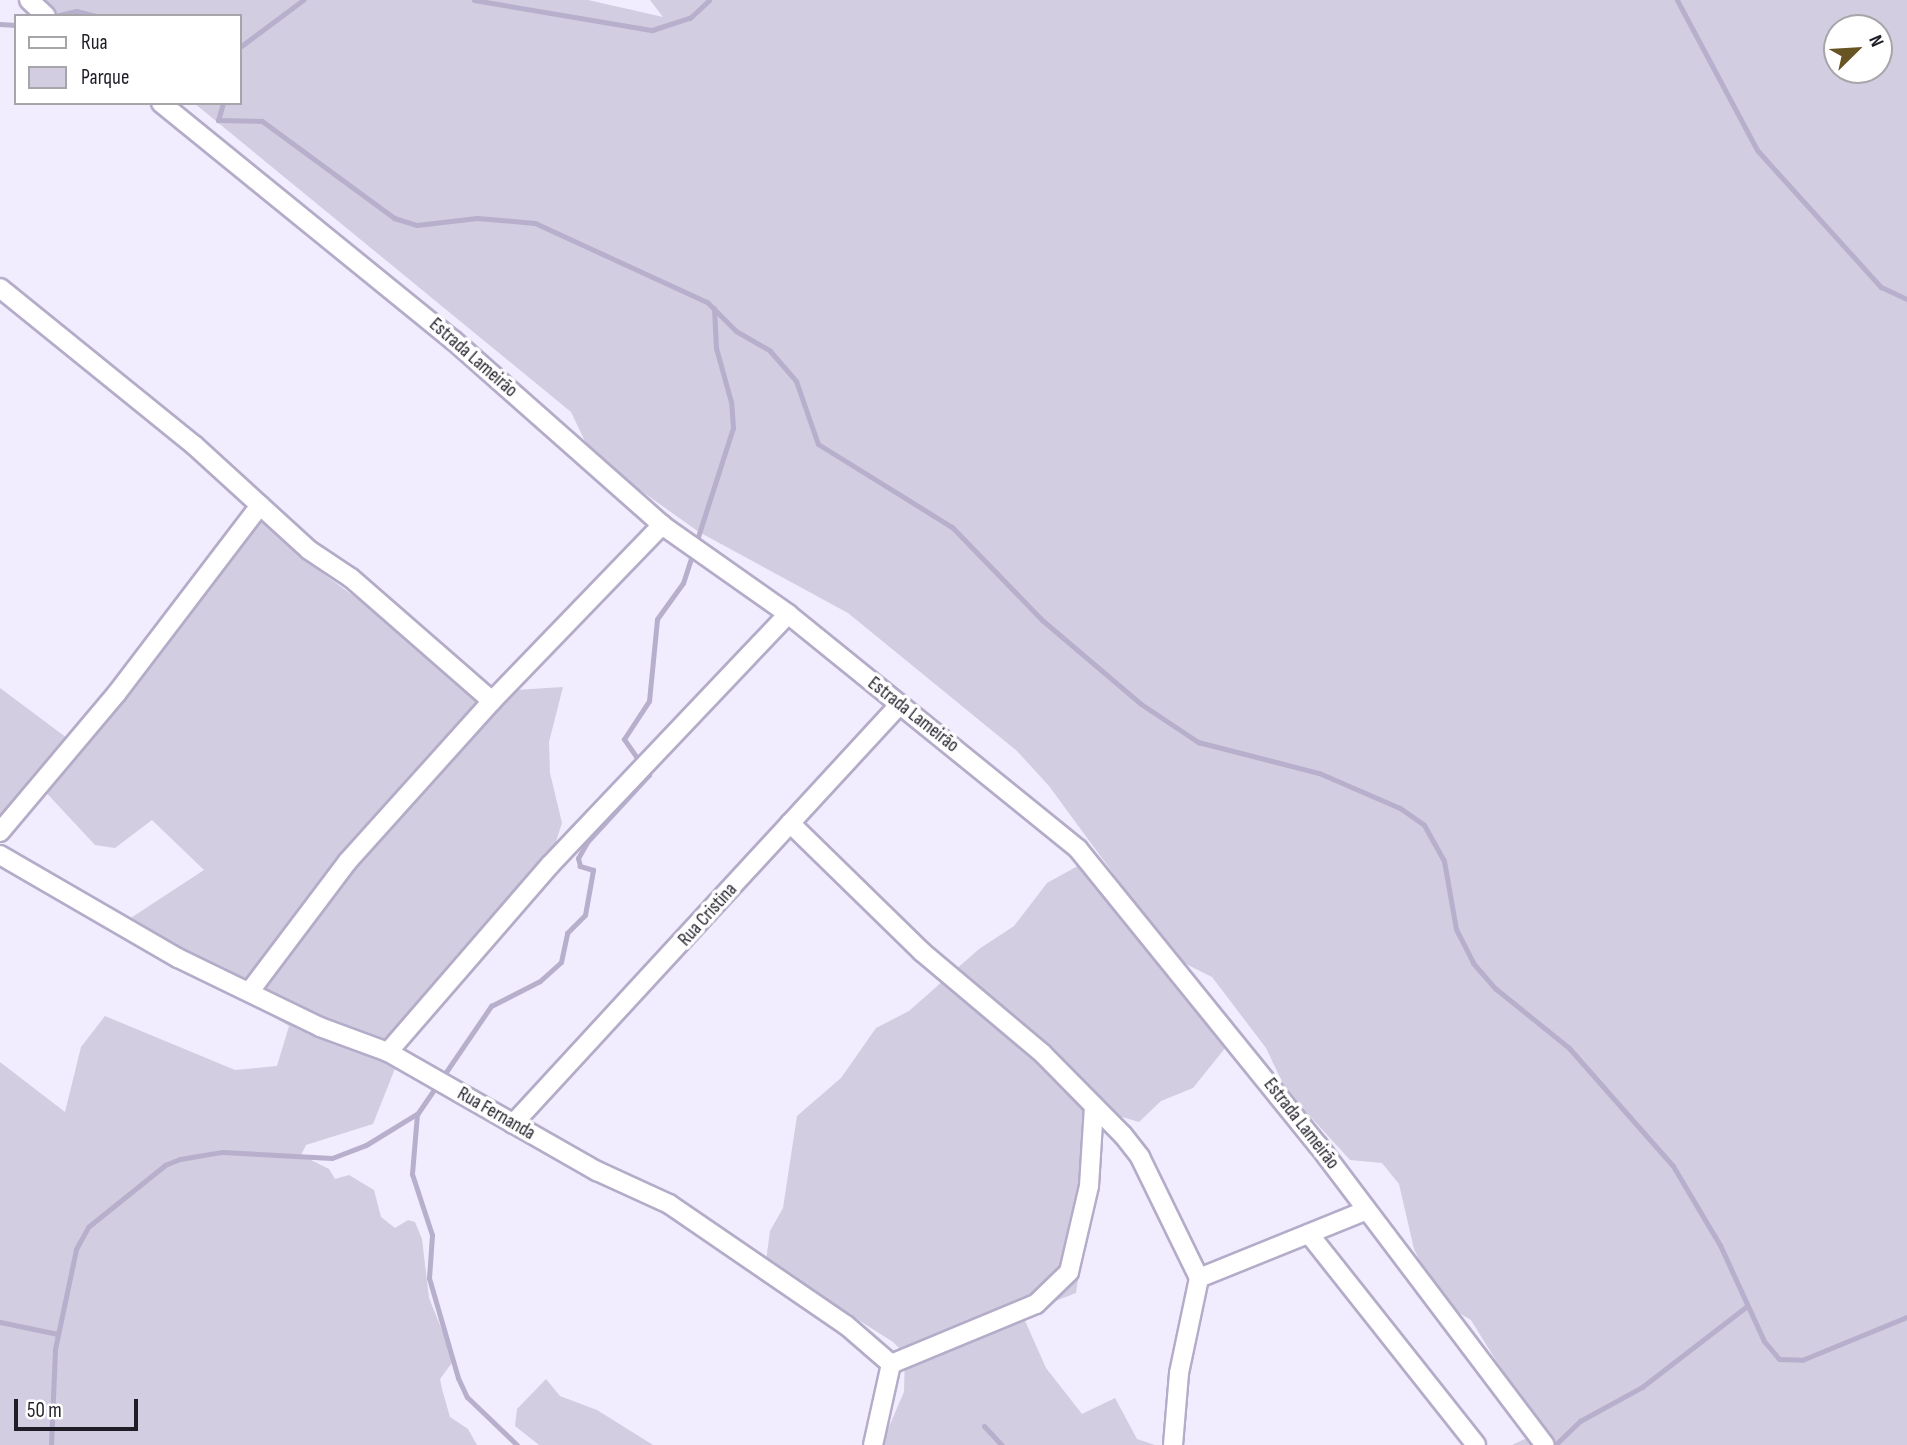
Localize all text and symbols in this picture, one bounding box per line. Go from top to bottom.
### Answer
legend [14,14,242,105]
north arrow [1823,14,1893,84]
text: Rua [81,30,108,55]
text: N [1863,32,1888,50]
text: Parque [81,65,129,90]
street label: Estrada Lameirão [424,314,522,402]
street label: Estrada Lameirão [863,672,963,758]
street label: Rua Cristina [674,879,742,951]
street label: Estrada Lameirão [1258,1074,1344,1174]
street label: Rua Fernanda [453,1083,539,1145]
scale bar [18,1386,142,1430]
text: 50 m [27,1398,62,1423]

